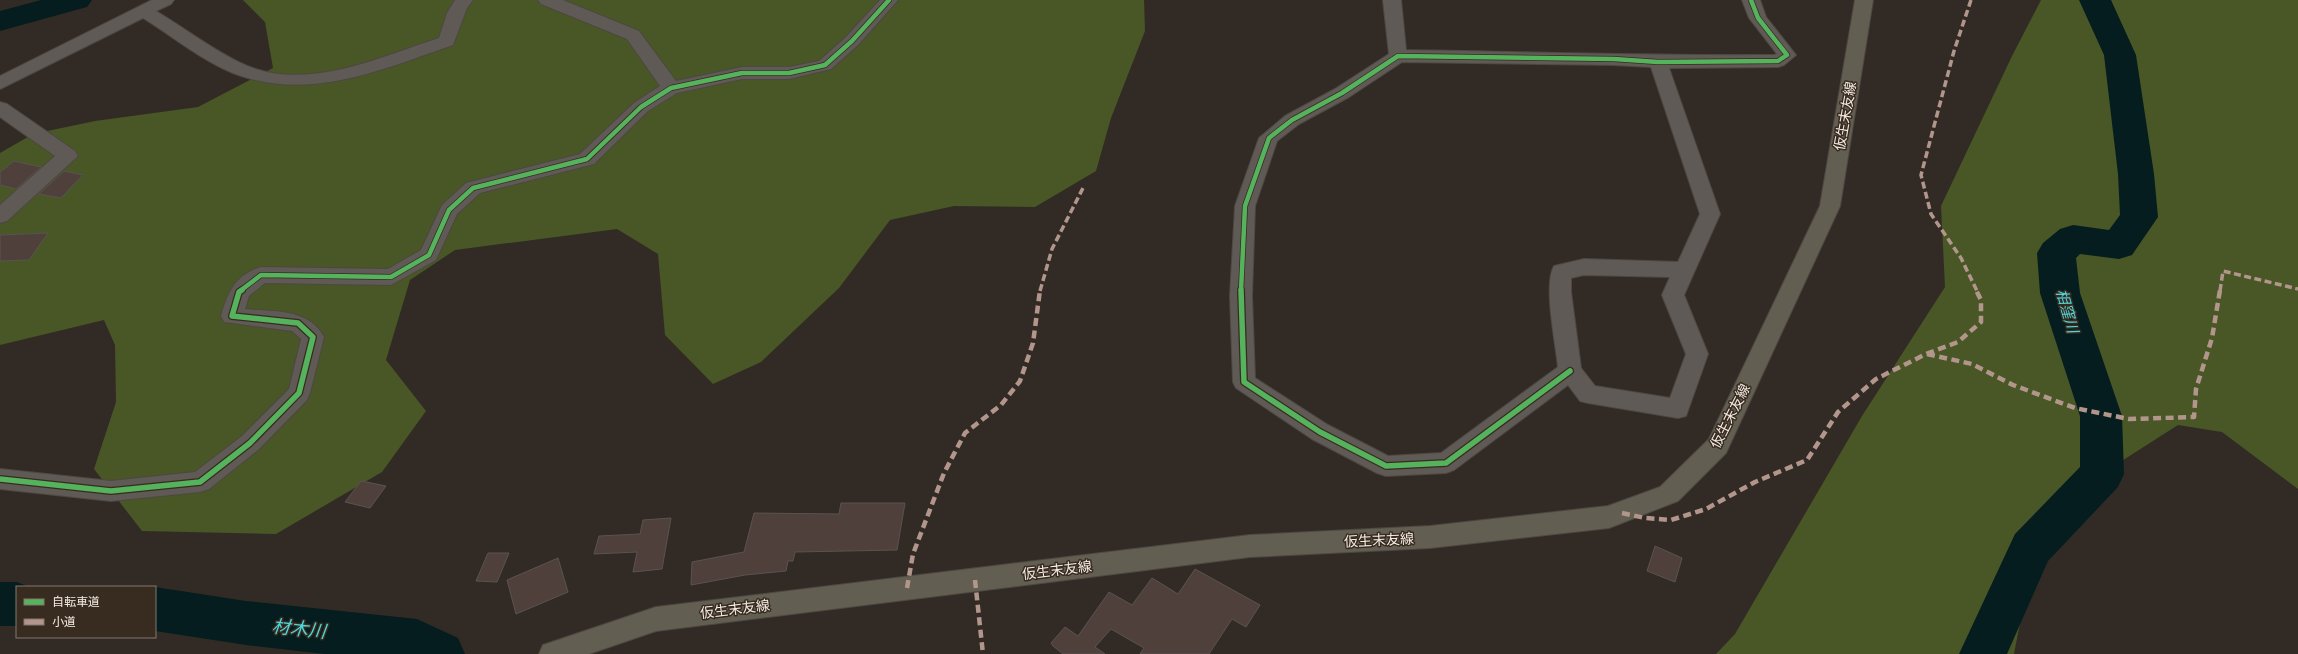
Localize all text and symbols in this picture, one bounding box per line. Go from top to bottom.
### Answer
street label: 仮生末友線 [1832,80,1859,152]
water label: 相窪川 [2053,287,2081,337]
street label: 仮生末友線 [1708,382,1753,451]
street label: 仮生末友線 [1344,531,1414,550]
street label: 仮生末友線 [1021,559,1093,582]
legend [16,586,156,638]
text: 自転車道 [52,595,100,608]
street label: 仮生末友線 [699,598,771,621]
text: 小道 [52,615,76,628]
water label: 材木川 [271,616,329,642]

